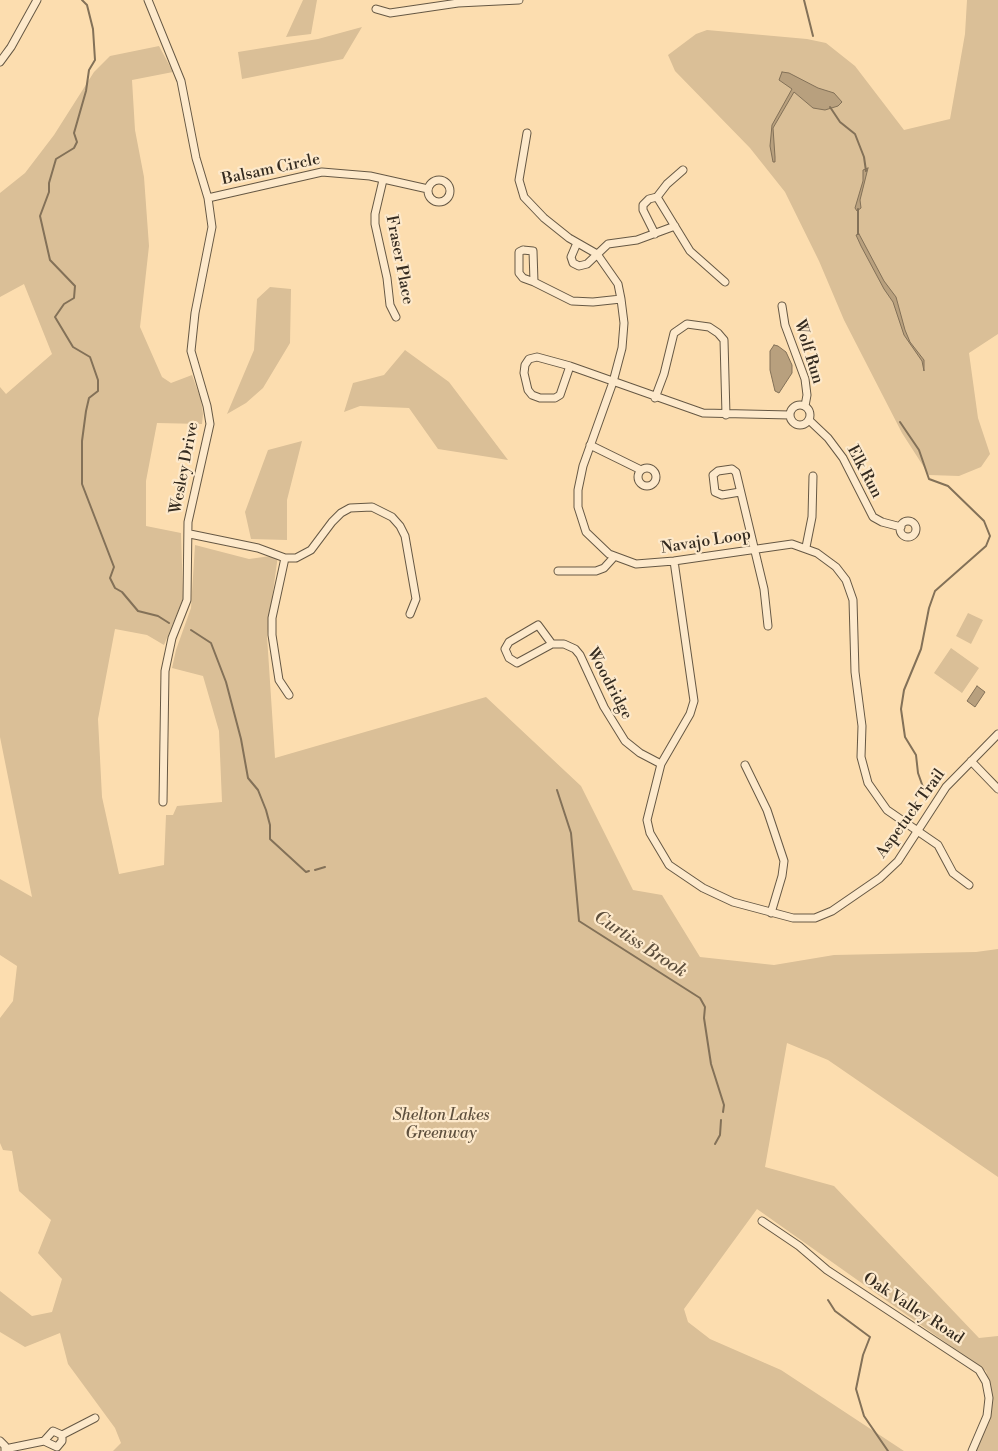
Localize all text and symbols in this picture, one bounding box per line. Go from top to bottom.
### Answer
street label: Balsam Circle [220,150,322,190]
street label: Fraser Place [381,214,417,306]
street label: Wolf Run [789,318,827,386]
street label: Wesley Drive [167,420,203,516]
street label: Elk Run [842,442,886,502]
street label: Navajo Loop [660,525,752,559]
street label: Woodridge [582,645,636,723]
street label: Aspetuck Trail [872,766,950,862]
water label: Curtiss Brook [589,907,691,983]
park label: Shelton Lakes Greenway [393,1106,489,1144]
street label: Oak Valley Road [859,1269,967,1349]

